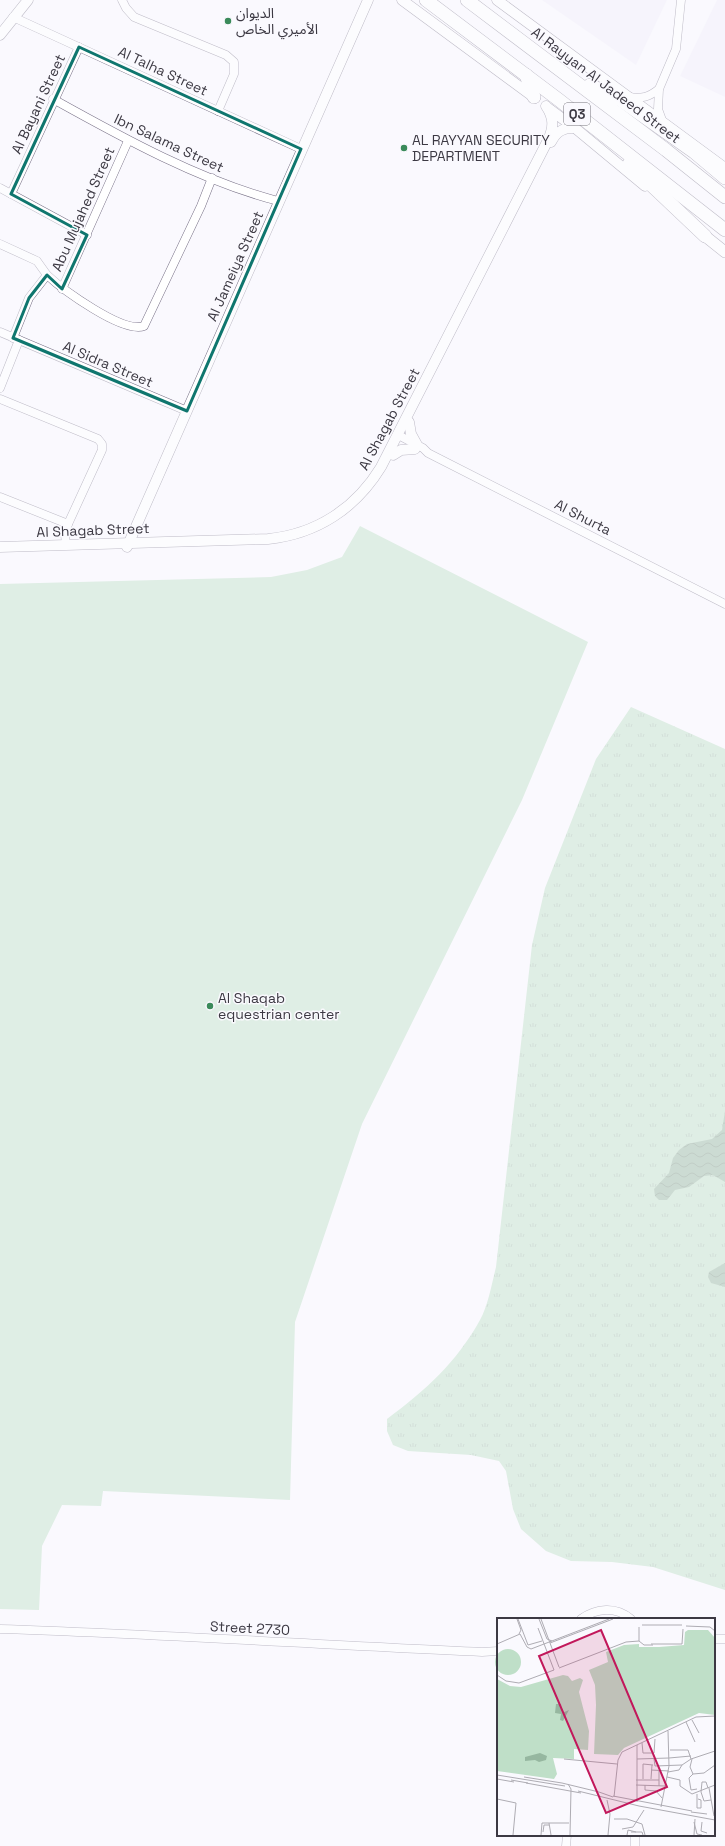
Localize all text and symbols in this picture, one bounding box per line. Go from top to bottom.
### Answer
place label: الديوان الأميري الخاص [236,4,318,40]
marker: الديوان الأميري الخاص [223,16,233,26]
street label: Al Rayyan Al Jadeed Street [528,23,684,147]
street label: Al Talha Street [115,42,211,100]
street label: Al Bayani Street [7,51,69,157]
road number: Q3 [564,103,590,125]
street label: Ibn Salama Street [111,110,227,176]
place label: AL RAYYAN SECURITY DEPARTMENT [412,131,550,165]
marker: AL RAYYAN SECURITY DEPARTMENT [399,143,409,153]
street label: Abu Mujahed Street [47,144,119,274]
street label: Al Jameiya Street [203,208,267,324]
street label: Al Sidra Street [60,337,156,391]
street label: Al Shagab Street [354,365,424,473]
street label: Al Shurta [552,495,614,539]
street label: Al Shagab Street [36,519,150,541]
place label: Al Shaqab equestrian center [218,989,340,1023]
marker: Al Shaqab equestrian center [205,1001,215,1011]
street label: Street 2730 [210,1617,290,1639]
inset map [497,1618,715,1836]

